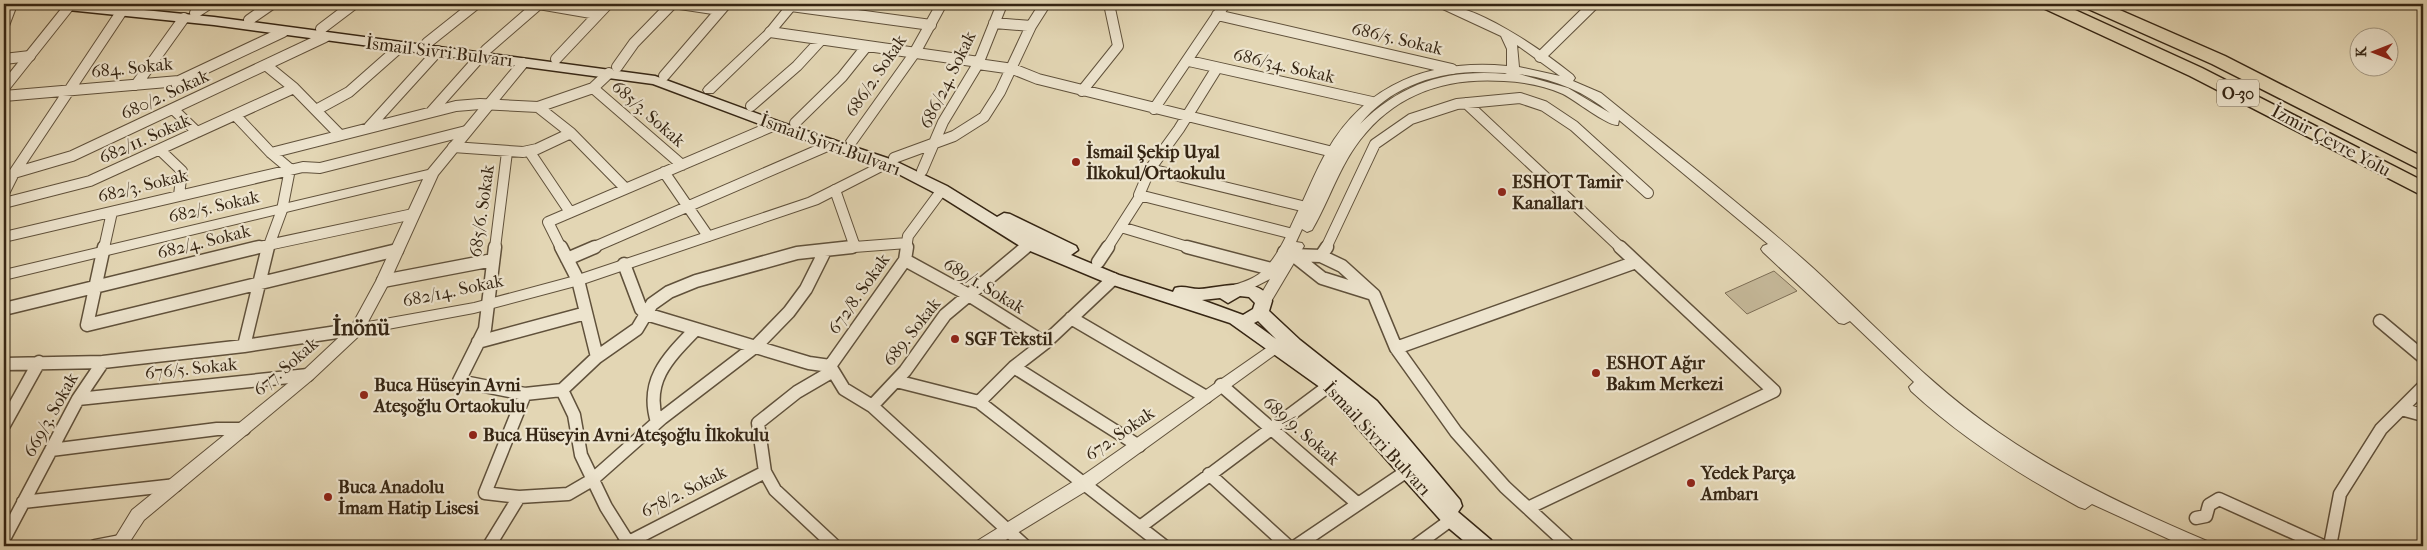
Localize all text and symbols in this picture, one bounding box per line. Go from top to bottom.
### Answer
street label: 686/5. Sokak [1349,18,1445,60]
street label: 686/24. Sokak [915,27,981,132]
north arrow [2350,28,2400,78]
street label: 686/2. Sokak [841,30,912,121]
street label: İsmail Sivri Bulvarı [364,32,515,72]
street label: 686/34. Sokak [1231,44,1338,88]
text: K [2353,46,2370,57]
street label: 684. Sokak [90,53,175,83]
street label: 680/2. Sokak [118,65,213,125]
street label: 685/3. Sokak [607,76,690,152]
road number: O-30 [2217,80,2259,106]
street label: İzmir Çevre Yolu [2267,100,2395,182]
street label: 682/11. Sokak [96,109,195,168]
street label: İsmail Sivri Bulvarı [757,109,904,180]
place label: İsmail Şekip Uyal İlkokul/Ortaokulu [1086,140,1226,184]
marker: İsmail Şekip Uyal İlkokul/Ortaokulu [1070,156,1082,168]
street label: 685/6. Sokak [465,163,499,259]
street label: 682/3. Sokak [96,164,191,207]
place label: ESHOT Tamir Kanalları [1512,172,1624,214]
street label: 682/5. Sokak [166,186,262,228]
marker: ESHOT Tamir Kanalları [1496,186,1508,198]
street label: 682/4. Sokak [155,220,254,264]
street label: 672/8. Sokak [824,249,895,338]
street label: 689/1. Sokak [939,253,1029,319]
street label: 682/14. Sokak [401,270,506,312]
street label: 689. Sokak [879,293,946,370]
district label: İnönü [332,313,390,341]
place label: SGF Tekstil [965,329,1054,350]
street label: 677. Sokak [249,333,323,401]
marker: SGF Tekstil [949,333,961,345]
place label: ESHOT Ağır Bakım Merkezi [1606,353,1724,395]
street label: 676/5. Sokak [144,354,239,384]
marker: ESHOT Ağır Bakım Merkezi [1590,367,1602,379]
street label: 669/3. Sokak [19,369,83,461]
place label: Buca Hüseyin Avni Ateşoğlu Ortaokulu [373,375,526,417]
street label: İsmail Sivri Bulvarı [1319,377,1436,501]
marker: Buca Hüseyin Avni Ateşoğlu Ortaokulu [358,389,370,401]
street label: 689/9. Sokak [1258,392,1344,470]
street label: 672. Sokak [1081,402,1159,466]
place label: Buca Hüseyin Avni Ateşoğlu İlkokulu [483,423,770,446]
marker: Buca Hüseyin Avni Ateşoğlu İlkokulu [467,429,479,441]
street label: 678/2. Sokak [638,461,731,523]
place label: Yedek Parça Ambarı [1700,463,1796,505]
place label: Buca Anadolu İmam Hatip Lisesi [338,477,479,519]
marker: Yedek Parça Ambarı [1685,477,1697,489]
marker: Buca Anadolu İmam Hatip Lisesi [322,491,334,503]

